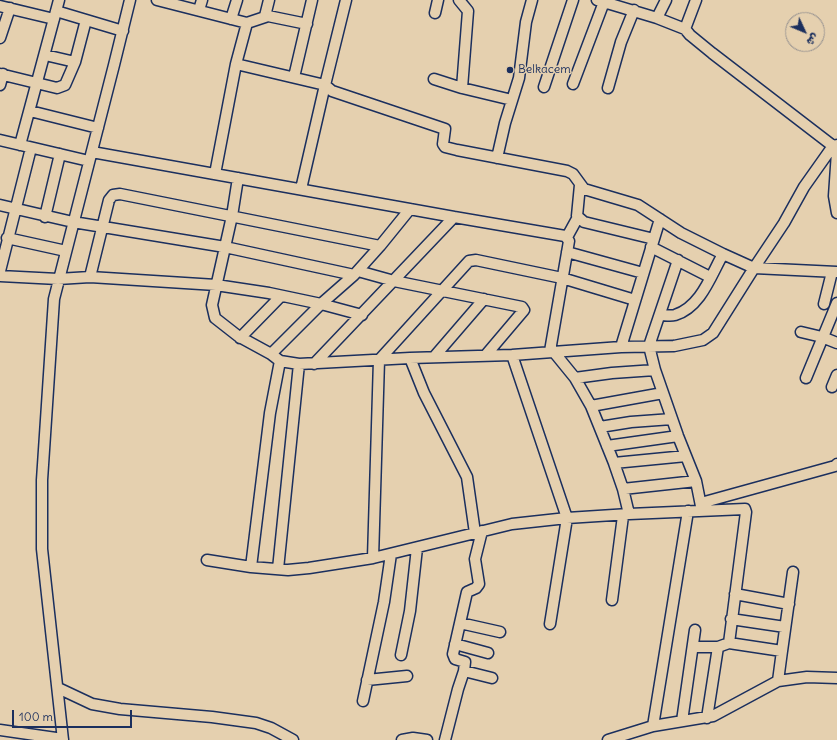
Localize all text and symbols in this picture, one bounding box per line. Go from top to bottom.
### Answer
north arrow [785,12,825,52]
text: ش [804,30,822,49]
place label: Belkacem [518,63,571,77]
marker: Belkacem [505,65,515,75]
scale bar [14,702,134,728]
text: 100 m [19,709,53,724]

